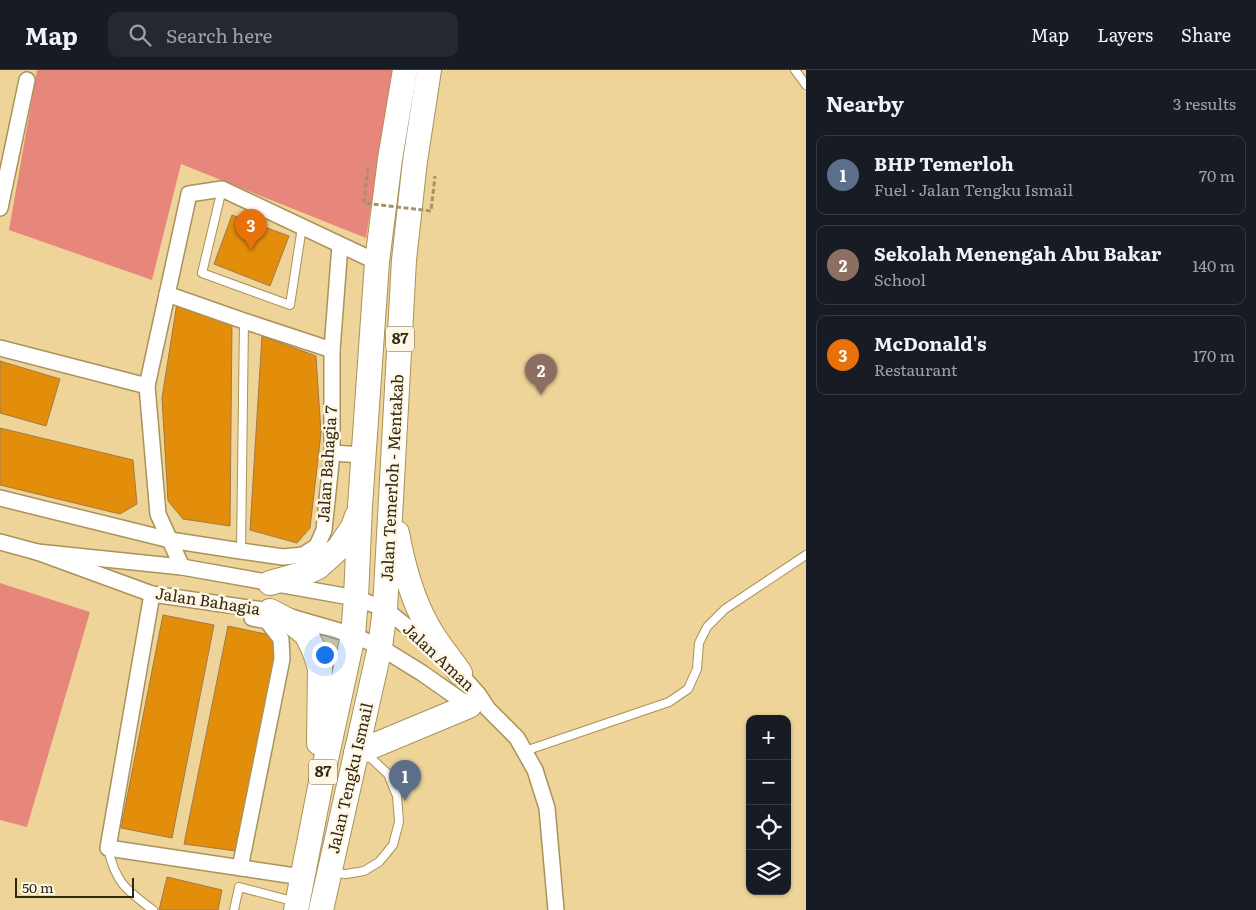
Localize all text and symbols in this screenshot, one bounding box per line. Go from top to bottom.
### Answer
search box [108,12,458,57]
text: Map [25,17,78,52]
icon: search [126,21,154,49]
text: Search here [166,21,272,49]
text: Map [1031,21,1069,48]
text: Layers [1097,21,1153,48]
text: Share [1181,21,1231,48]
text: Nearby [826,87,904,118]
text: 3 results [1173,91,1236,115]
text: BHP Temerloh [874,149,1014,177]
text: 1 [840,163,846,187]
text: 70 m [1199,163,1235,187]
text: Fuel · Jalan Tengku Ismail [874,177,1073,201]
pin: 3 [235,209,267,250]
text: Sekolah Menengah Abu Bakar [874,239,1161,267]
text: 2 [839,253,847,277]
text: 140 m [1192,253,1235,277]
text: School [874,267,926,291]
road number: 87 [386,326,414,352]
text: McDonald's [874,329,986,357]
text: 3 [839,343,847,367]
text: 170 m [1193,343,1235,367]
pin: 2 [525,354,557,395]
text: Restaurant [874,357,958,381]
street label: Jalan Temerloh - Mentakab [374,374,408,582]
street label: Jalan Bahagia 7 [310,405,342,523]
street label: Jalan Bahagia [154,580,263,620]
street label: Jalan Aman [398,617,481,696]
your location [312,642,338,668]
street label: Jalan Tengku Ismail [320,700,378,856]
map controls [746,715,791,895]
button: + [746,715,791,760]
road number: 87 [309,760,337,784]
pin: 1 [389,760,421,801]
button: − [746,760,791,805]
button: locate [746,805,791,850]
button: layers [746,850,791,895]
scale bar [15,875,134,898]
text: 50 m [22,877,54,897]

